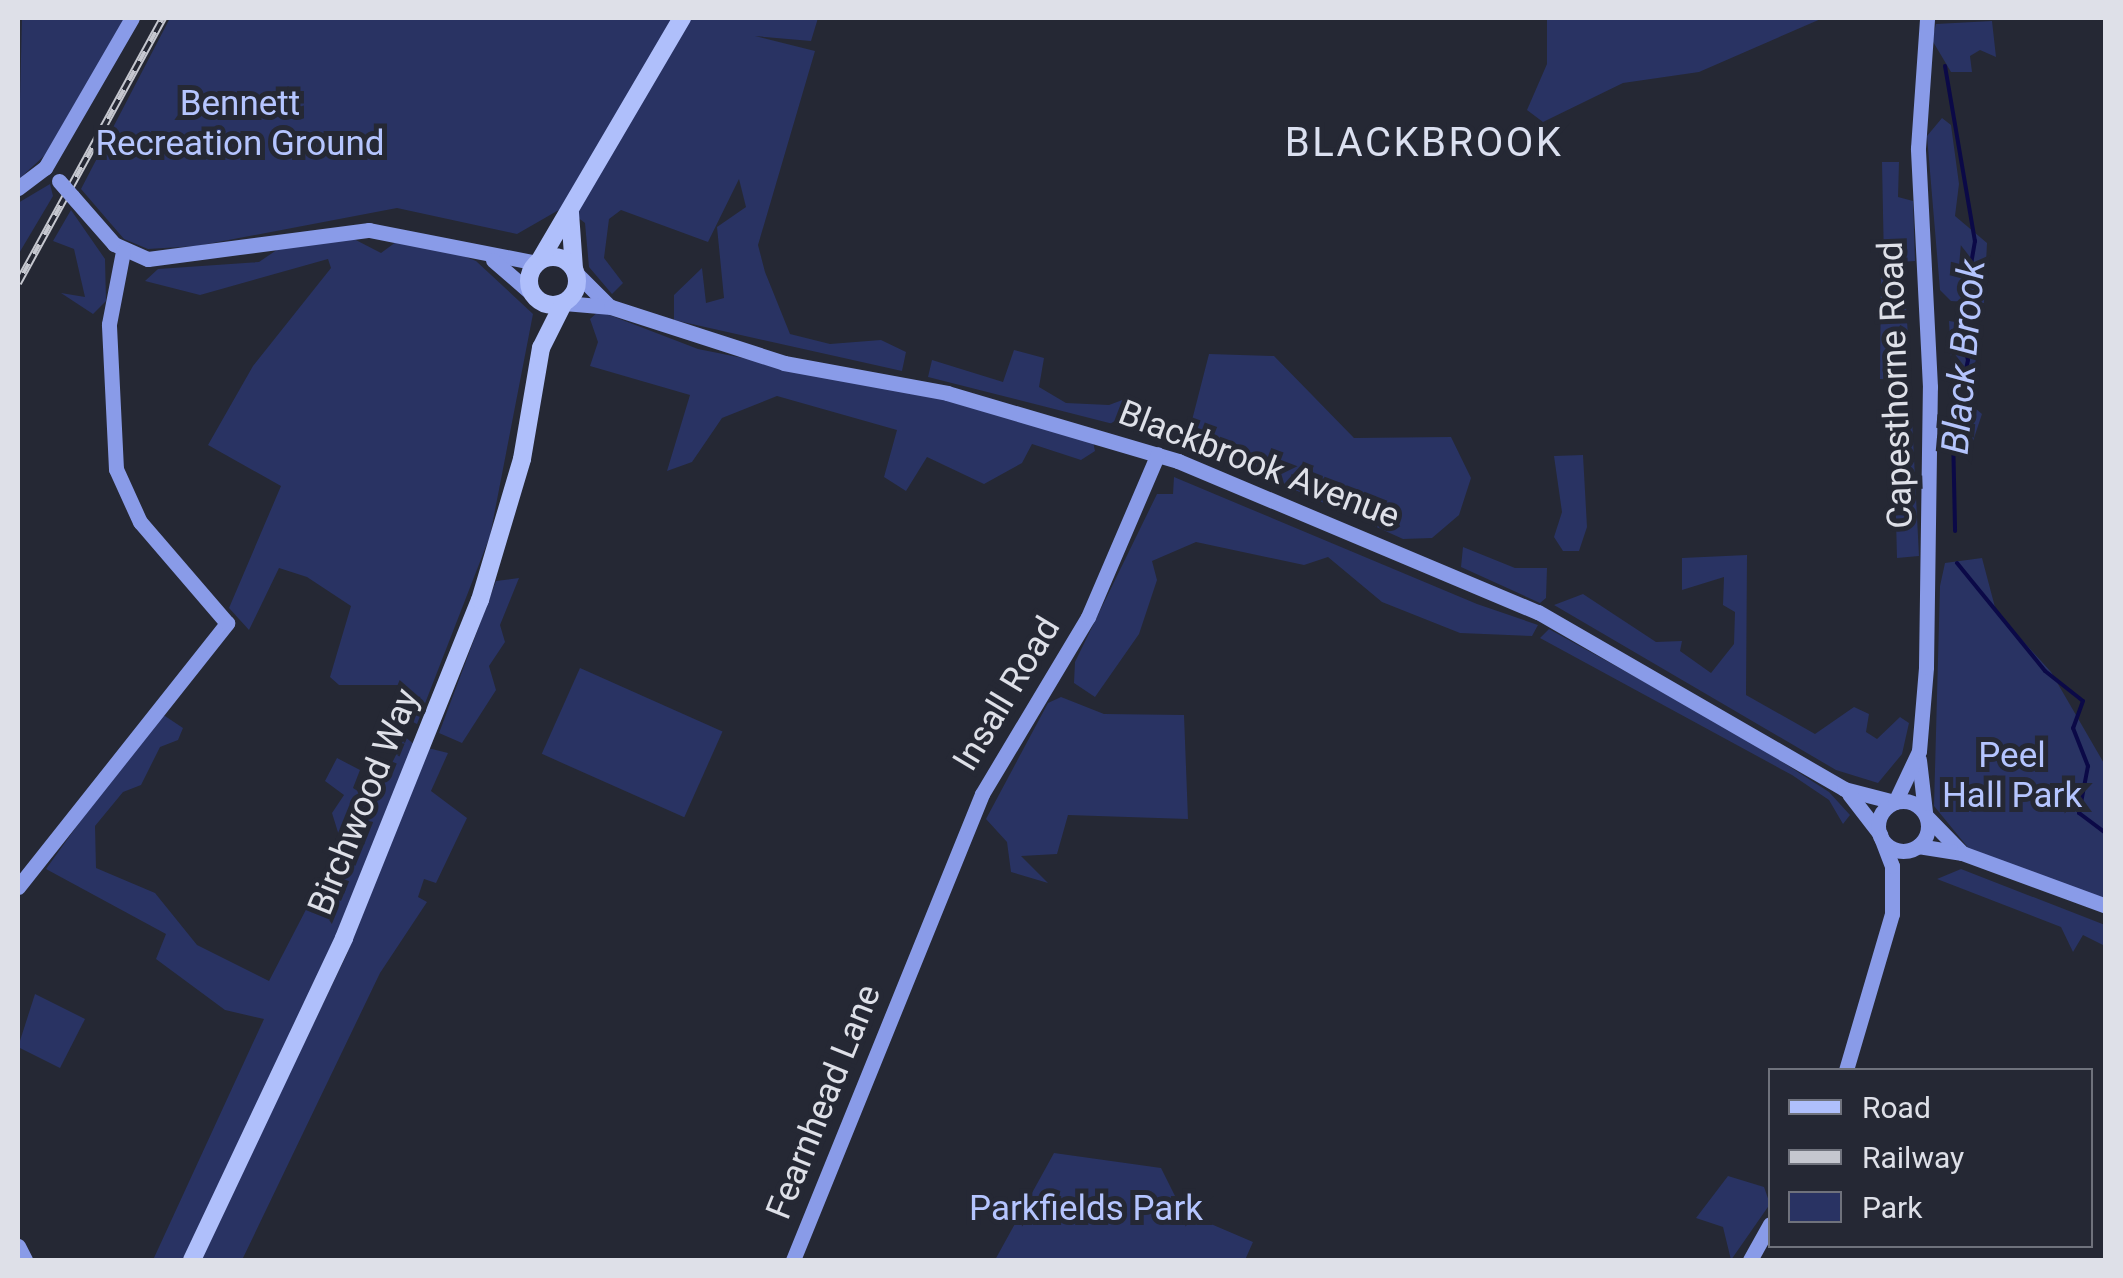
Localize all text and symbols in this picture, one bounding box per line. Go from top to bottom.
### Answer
park label: Bennett Recreation Ground [95,83,385,165]
district label: BLACKBROOK [1285,119,1563,167]
street label: Capesthorne Road [1870,241,1922,529]
water label: Black Brook [1933,258,1995,456]
street label: Blackbrook Avenue [1113,392,1405,538]
street label: Insall Road [945,609,1069,779]
street label: Birchwood Way [300,683,428,921]
park label: Peel Hall Park [1942,735,2082,817]
street label: Fearnhead Lane [758,979,890,1225]
legend [1768,1068,2093,1248]
text: Road [1862,1090,1931,1125]
text: Railway [1862,1140,1964,1175]
park label: Parkfields Park [969,1188,1203,1230]
text: Park [1862,1190,1922,1225]

